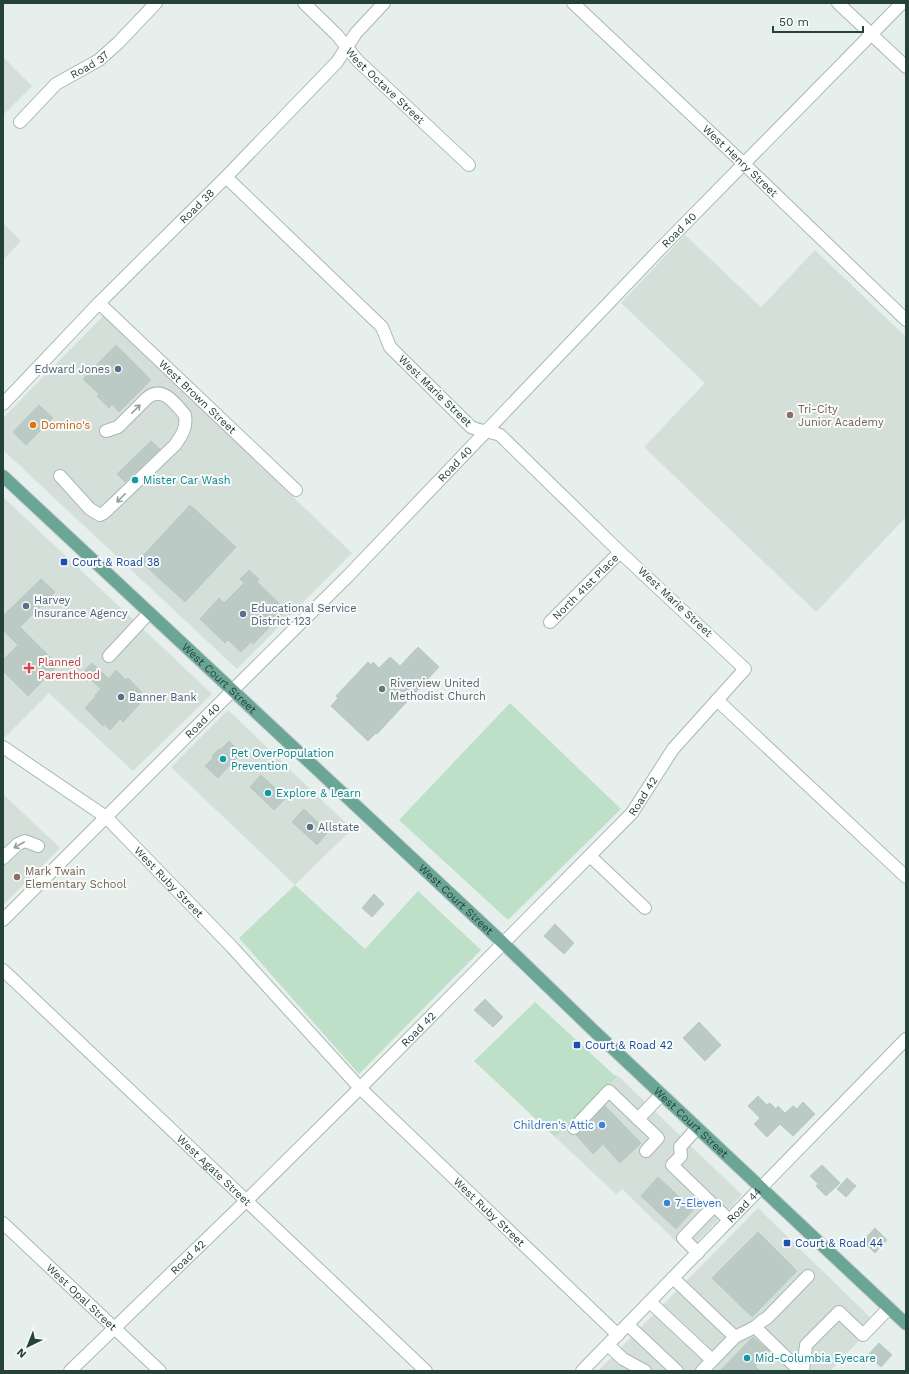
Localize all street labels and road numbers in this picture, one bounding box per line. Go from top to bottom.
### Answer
street label: West Octave Street [343,45,428,127]
street label: Road 37 [68,48,111,81]
street label: West Henry Street [700,122,781,200]
street label: Road 38 [177,186,217,226]
street label: Road 40 [659,209,699,250]
street label: West Marie Street [396,353,475,430]
street label: West Brown Street [156,357,239,437]
street label: Road 40 [435,443,475,485]
street label: North 41st Place [550,551,621,622]
street label: West Marie Street [635,564,715,640]
street label: West Court Street [179,640,260,716]
street label: Road 40 [182,700,223,741]
street label: Road 42 [625,774,660,818]
street label: West Ruby Street [132,844,207,920]
street label: West Court Street [416,861,496,937]
street label: Road 42 [398,1009,438,1049]
street label: West Court Street [651,1084,731,1161]
street label: West Agate Street [174,1132,254,1209]
street label: West Ruby Street [451,1175,528,1249]
street label: Road 44 [724,1184,764,1225]
street label: Road 42 [168,1237,208,1277]
street label: West Opal Street [44,1261,120,1334]

